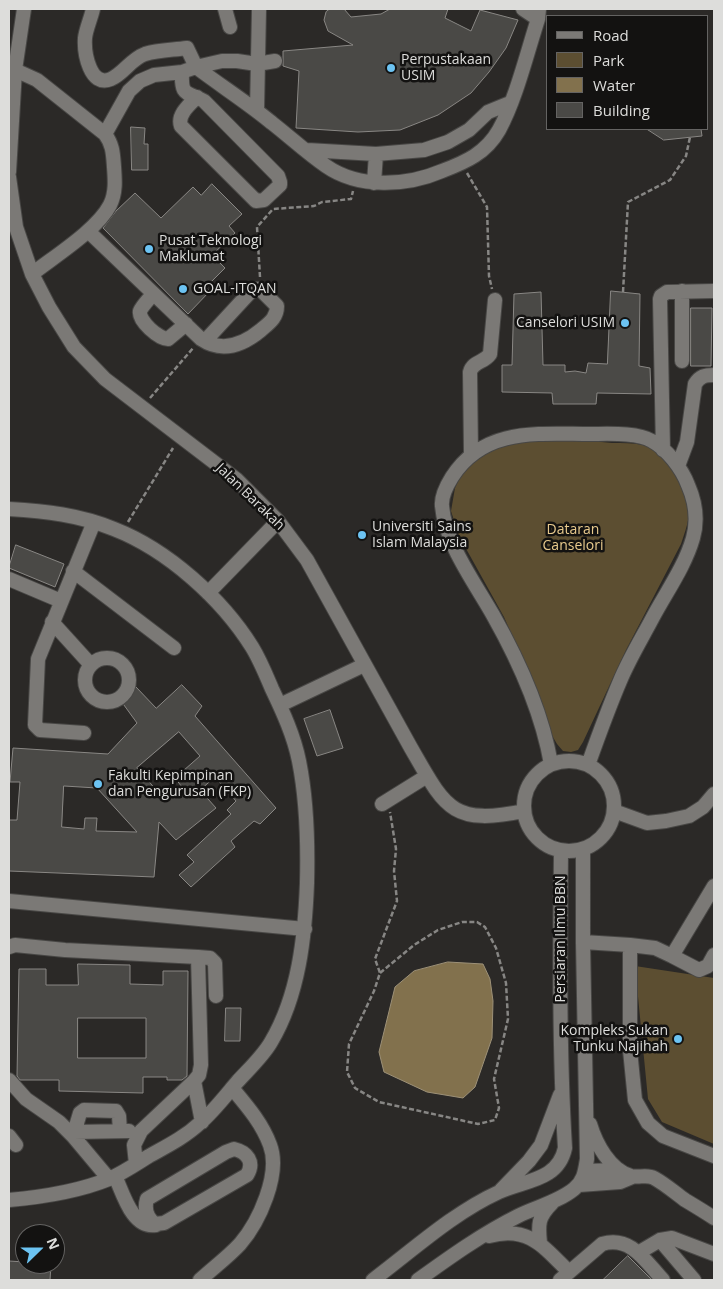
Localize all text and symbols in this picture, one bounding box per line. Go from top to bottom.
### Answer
legend [546,15,708,130]
text: Road [593,25,629,45]
text: Park [593,50,624,70]
place label: Perpustakaan USIM [401,52,491,84]
marker: Perpustakaan USIM [385,62,397,74]
text: Water [593,75,635,95]
text: Building [593,100,650,120]
place label: Pusat Teknologi Maklumat [159,233,262,266]
marker: Pusat Teknologi Maklumat [143,243,155,255]
place label: GOAL-ITQAN [193,281,277,297]
marker: GOAL-ITQAN [177,283,189,295]
place label: Canselori USIM [516,315,615,331]
marker: Canselori USIM [619,317,631,329]
street label: Jalan Barakah [212,460,288,534]
place label: Universiti Sains Islam Malaysia [372,519,472,552]
park label: Dataran Canselori [543,522,603,554]
marker: Universiti Sains Islam Malaysia [356,529,368,541]
place label: Fakulti Kepimpinan dan Pengurusan (FKP) [108,768,251,800]
marker: Fakulti Kepimpinan dan Pengurusan (FKP) [92,778,104,790]
street label: Persiaran Ilmu BBN [553,876,569,1002]
place label: Kompleks Sukan Tunku Najihah [560,1023,668,1056]
marker: Kompleks Sukan Tunku Najihah [672,1033,684,1045]
north arrow [15,1224,65,1274]
text: N [42,1235,64,1252]

